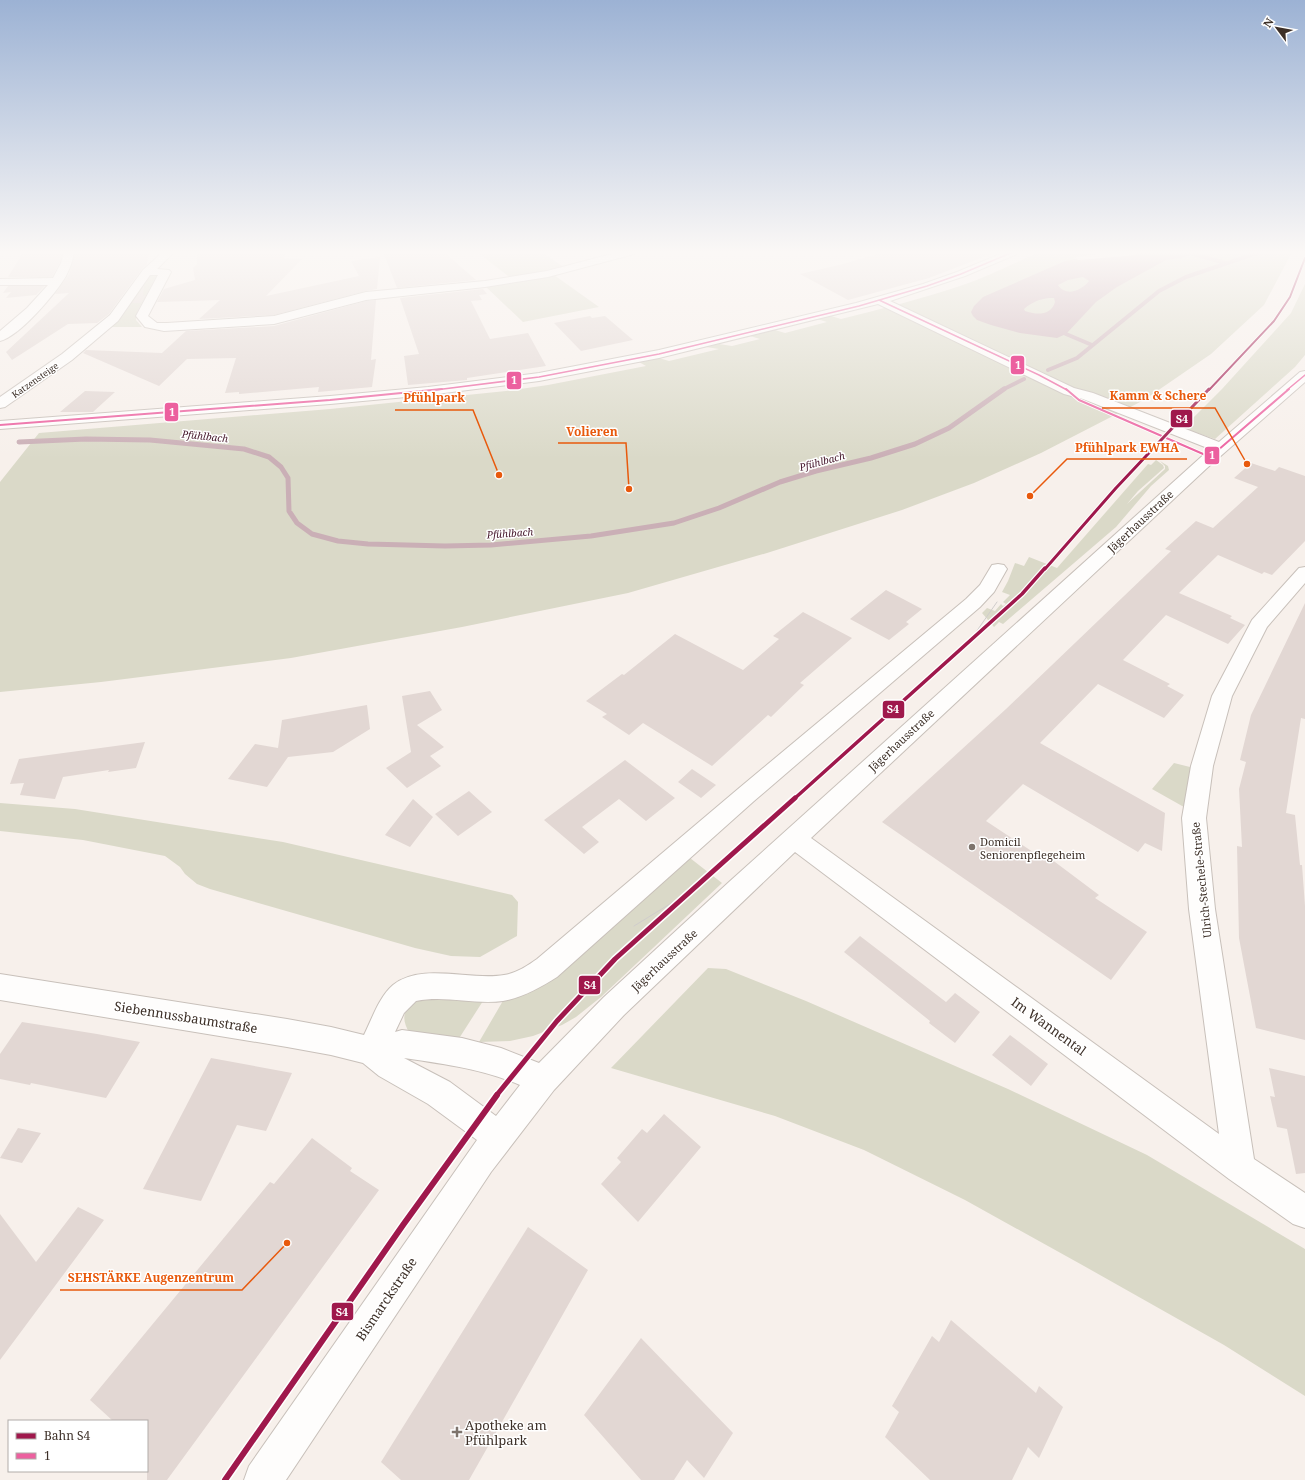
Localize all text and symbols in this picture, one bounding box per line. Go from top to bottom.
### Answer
north arrow [1257,8,1297,48]
text: N [1259,15,1277,30]
line badge: 1 [1010,355,1025,375]
text: 1 [1015,357,1021,372]
street label: Katzensteige [9,359,61,401]
line badge: 1 [506,371,522,390]
text: 1 [511,372,517,387]
callout: Kamm & Schere [1102,384,1215,408]
callout: Pfühlpark [395,386,473,410]
text: Kamm & Schere [1110,387,1207,404]
text: Pfühlpark [403,389,465,406]
line badge: 1 [164,402,179,422]
text: 1 [169,404,175,419]
line badge: S4 [1170,409,1193,428]
text: S4 [1176,411,1188,426]
callout: Volieren [558,419,626,443]
text: Volieren [566,423,618,440]
water label: Pfühlbach [180,426,229,445]
callout: Pfühlpark EWHA [1067,435,1187,459]
text: Pfühlpark EWHA [1075,439,1180,456]
line badge: 1 [1204,446,1220,465]
text: 1 [1209,447,1215,462]
water label: Pfühlbach [797,448,846,474]
street label: Jägerhausstraße [1103,486,1176,556]
water label: Pfühlbach [485,524,534,542]
line badge: S4 [882,700,905,719]
text: S4 [887,701,899,716]
street label: Jägerhausstraße [864,705,937,775]
street label: Ulrich-Stechele-Straße [1187,821,1215,939]
place label: Domicil Seniorenpflegeheim [980,834,1086,862]
marker: Domicil Seniorenpflegeheim [967,842,977,852]
street label: Jägerhausstraße [627,925,700,995]
line badge: S4 [578,975,601,995]
text: S4 [584,977,596,992]
street label: Im Wannental [1008,993,1090,1059]
street label: Siebennussbaumstraße [113,997,259,1037]
street label: Bismarckstraße [351,1254,421,1344]
callout: SEHSTÄRKE Augenzentrum [60,1266,242,1290]
text: SEHSTÄRKE Augenzentrum [68,1269,234,1286]
line badge: S4 [331,1302,354,1321]
text: S4 [336,1304,348,1319]
place label: Apotheke am Pfühlpark [465,1416,547,1449]
legend [8,1420,148,1472]
text: Bahn S4 [44,1427,91,1444]
marker: Apotheke am Pfühlpark [452,1427,462,1437]
text: 1 [44,1447,51,1464]

